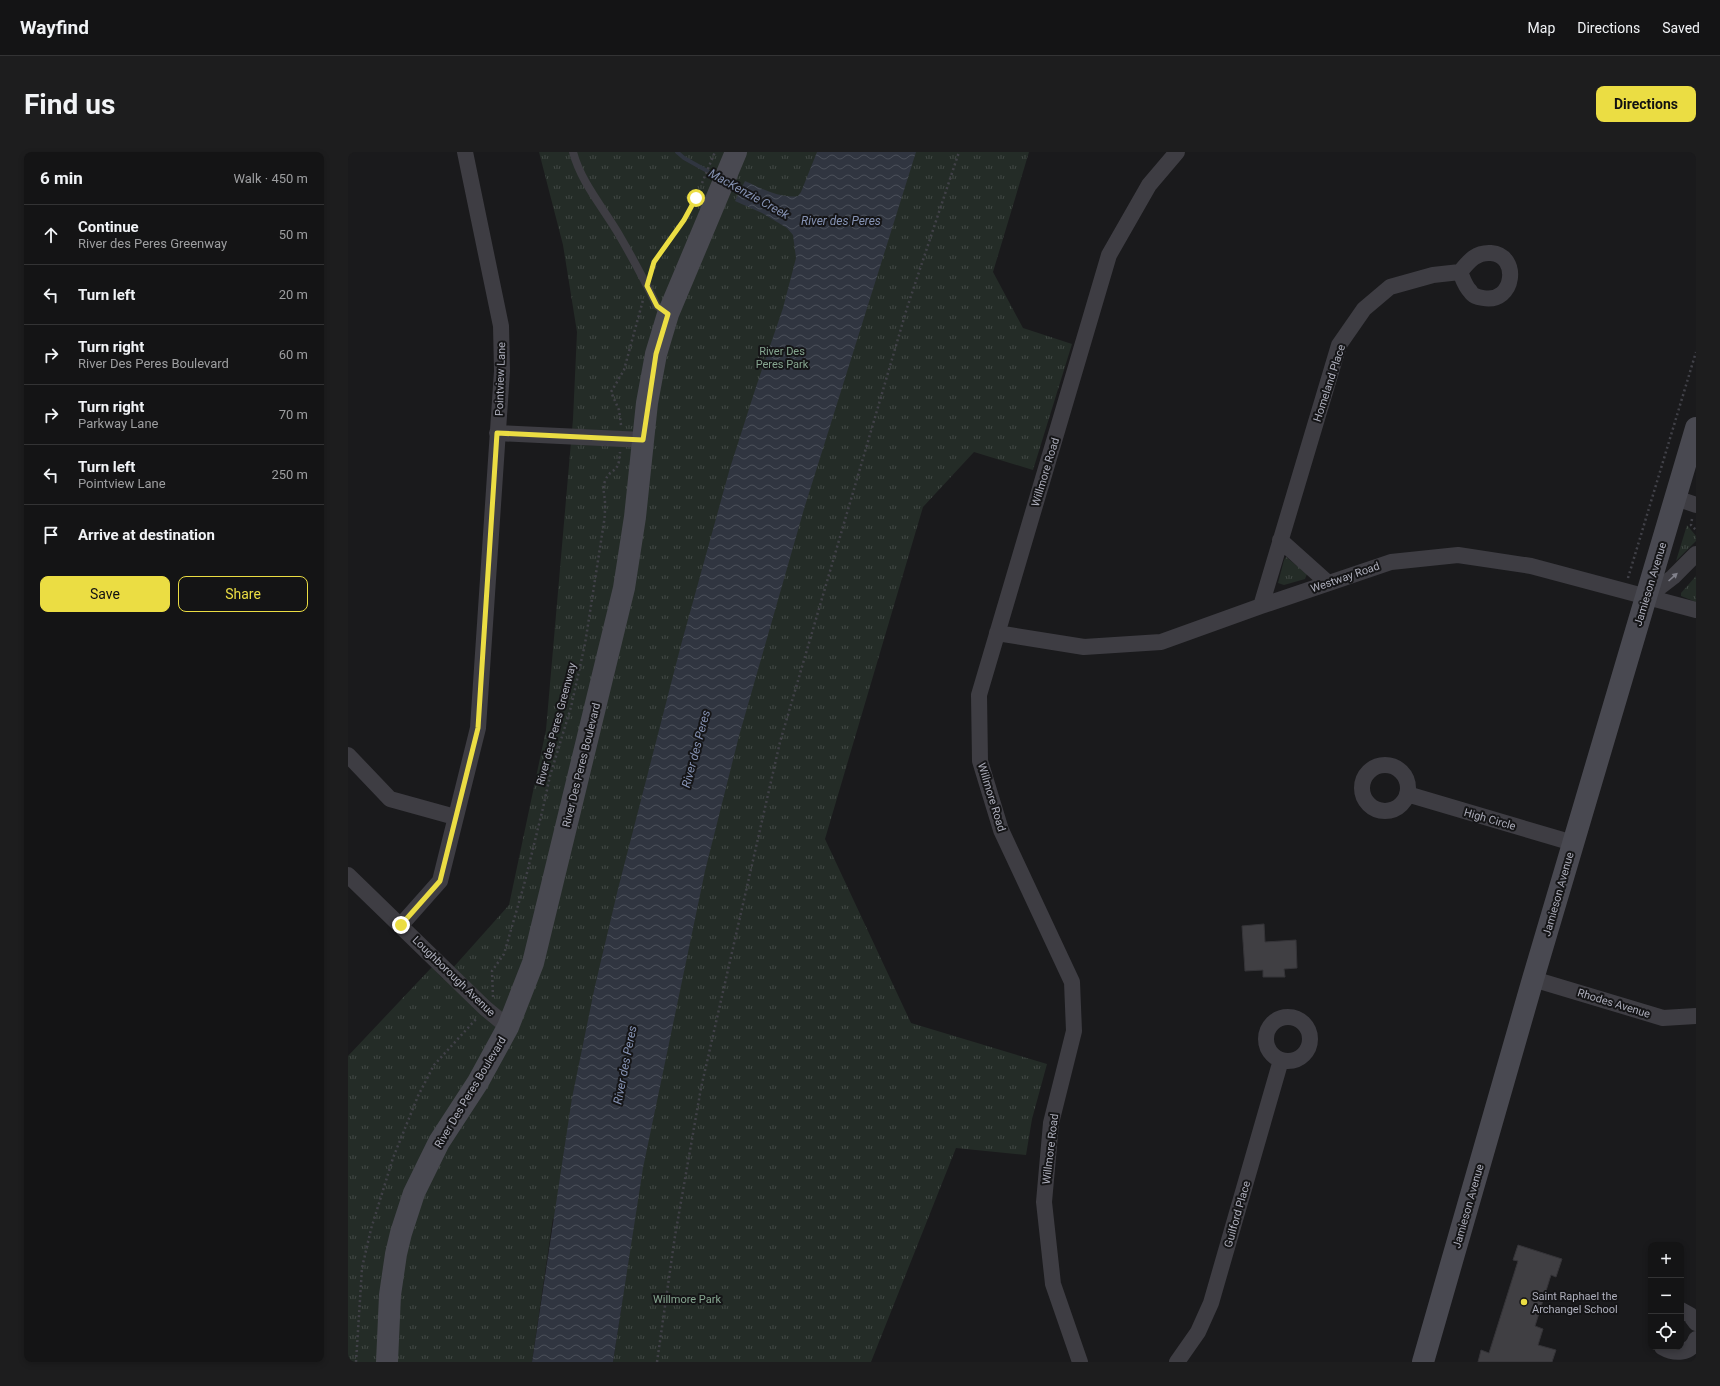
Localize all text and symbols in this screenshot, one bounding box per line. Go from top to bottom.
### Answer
text: Wayfind [20,16,89,39]
text: Map [1528,20,1555,36]
text: Directions [1577,20,1640,36]
text: Saved [1662,20,1700,36]
button: Directions [1596,86,1696,122]
text: Find us [24,88,115,121]
water label: MacKenzie Creek [706,166,793,222]
text: 6 min [40,168,83,188]
text: Walk · 450 m [233,171,308,186]
route start [687,189,705,207]
water label: River des Peres [801,214,881,228]
text: Continue [78,218,139,236]
icon: ahead [40,224,62,246]
text: 50 m [279,227,308,242]
text: River des Peres Greenway [78,236,227,251]
icon: left [40,284,62,306]
text: Turn left [78,286,135,304]
text: 20 m [279,287,308,302]
text: Turn right [78,338,144,356]
street label: Pointview Lane [493,342,508,416]
street label: Homeland Place [1311,343,1348,423]
icon: right [40,344,62,366]
park label: River Des Peres Park [756,345,809,371]
text: 60 m [279,347,308,362]
text: River Des Peres Boulevard [78,356,229,371]
text: Turn right [78,398,144,416]
icon: right [40,404,62,426]
text: 70 m [279,407,308,422]
text: Parkway Lane [78,416,158,431]
street label: Willmore Road [1029,436,1062,508]
text: Turn left [78,458,135,476]
icon: left [40,464,62,486]
text: 250 m [271,467,308,482]
text: Pointview Lane [78,476,166,491]
icon: arrive [40,524,62,546]
text: Arrive at destination [78,526,215,544]
street label: Jamieson Avenue [1632,541,1669,628]
street label: Westway Road [1309,560,1381,595]
one-way arrow [1668,572,1678,581]
button: Save [40,576,170,612]
button: Share [178,576,308,612]
street label: River des Peres Greenway [534,661,579,787]
street label: River Des Peres Boulevard [560,702,603,829]
water label: River des Peres [679,709,713,789]
street label: Willmore Road [975,761,1008,833]
street label: High Circle [1462,806,1517,833]
street label: Jamieson Avenue [1540,850,1577,938]
route end [392,916,410,934]
street label: Loughborough Avenue [410,934,498,1019]
street label: Rhodes Avenue [1576,986,1652,1021]
water label: River des Peres [611,1025,639,1105]
street label: River Des Peres Boulevard [432,1034,509,1150]
street label: Willmore Road [1040,1113,1061,1185]
street label: Jamieson Avenue [1450,1162,1487,1250]
street label: Guilford Place [1222,1179,1253,1249]
map controls [1648,1242,1684,1350]
button: + [1648,1242,1684,1278]
button: − [1648,1278,1684,1314]
place label: Saint Raphael the Archangel School [1532,1290,1618,1316]
park label: Willmore Park [653,1293,721,1306]
marker: Saint Raphael the Archangel School [1519,1297,1529,1307]
button: locate [1648,1314,1684,1350]

